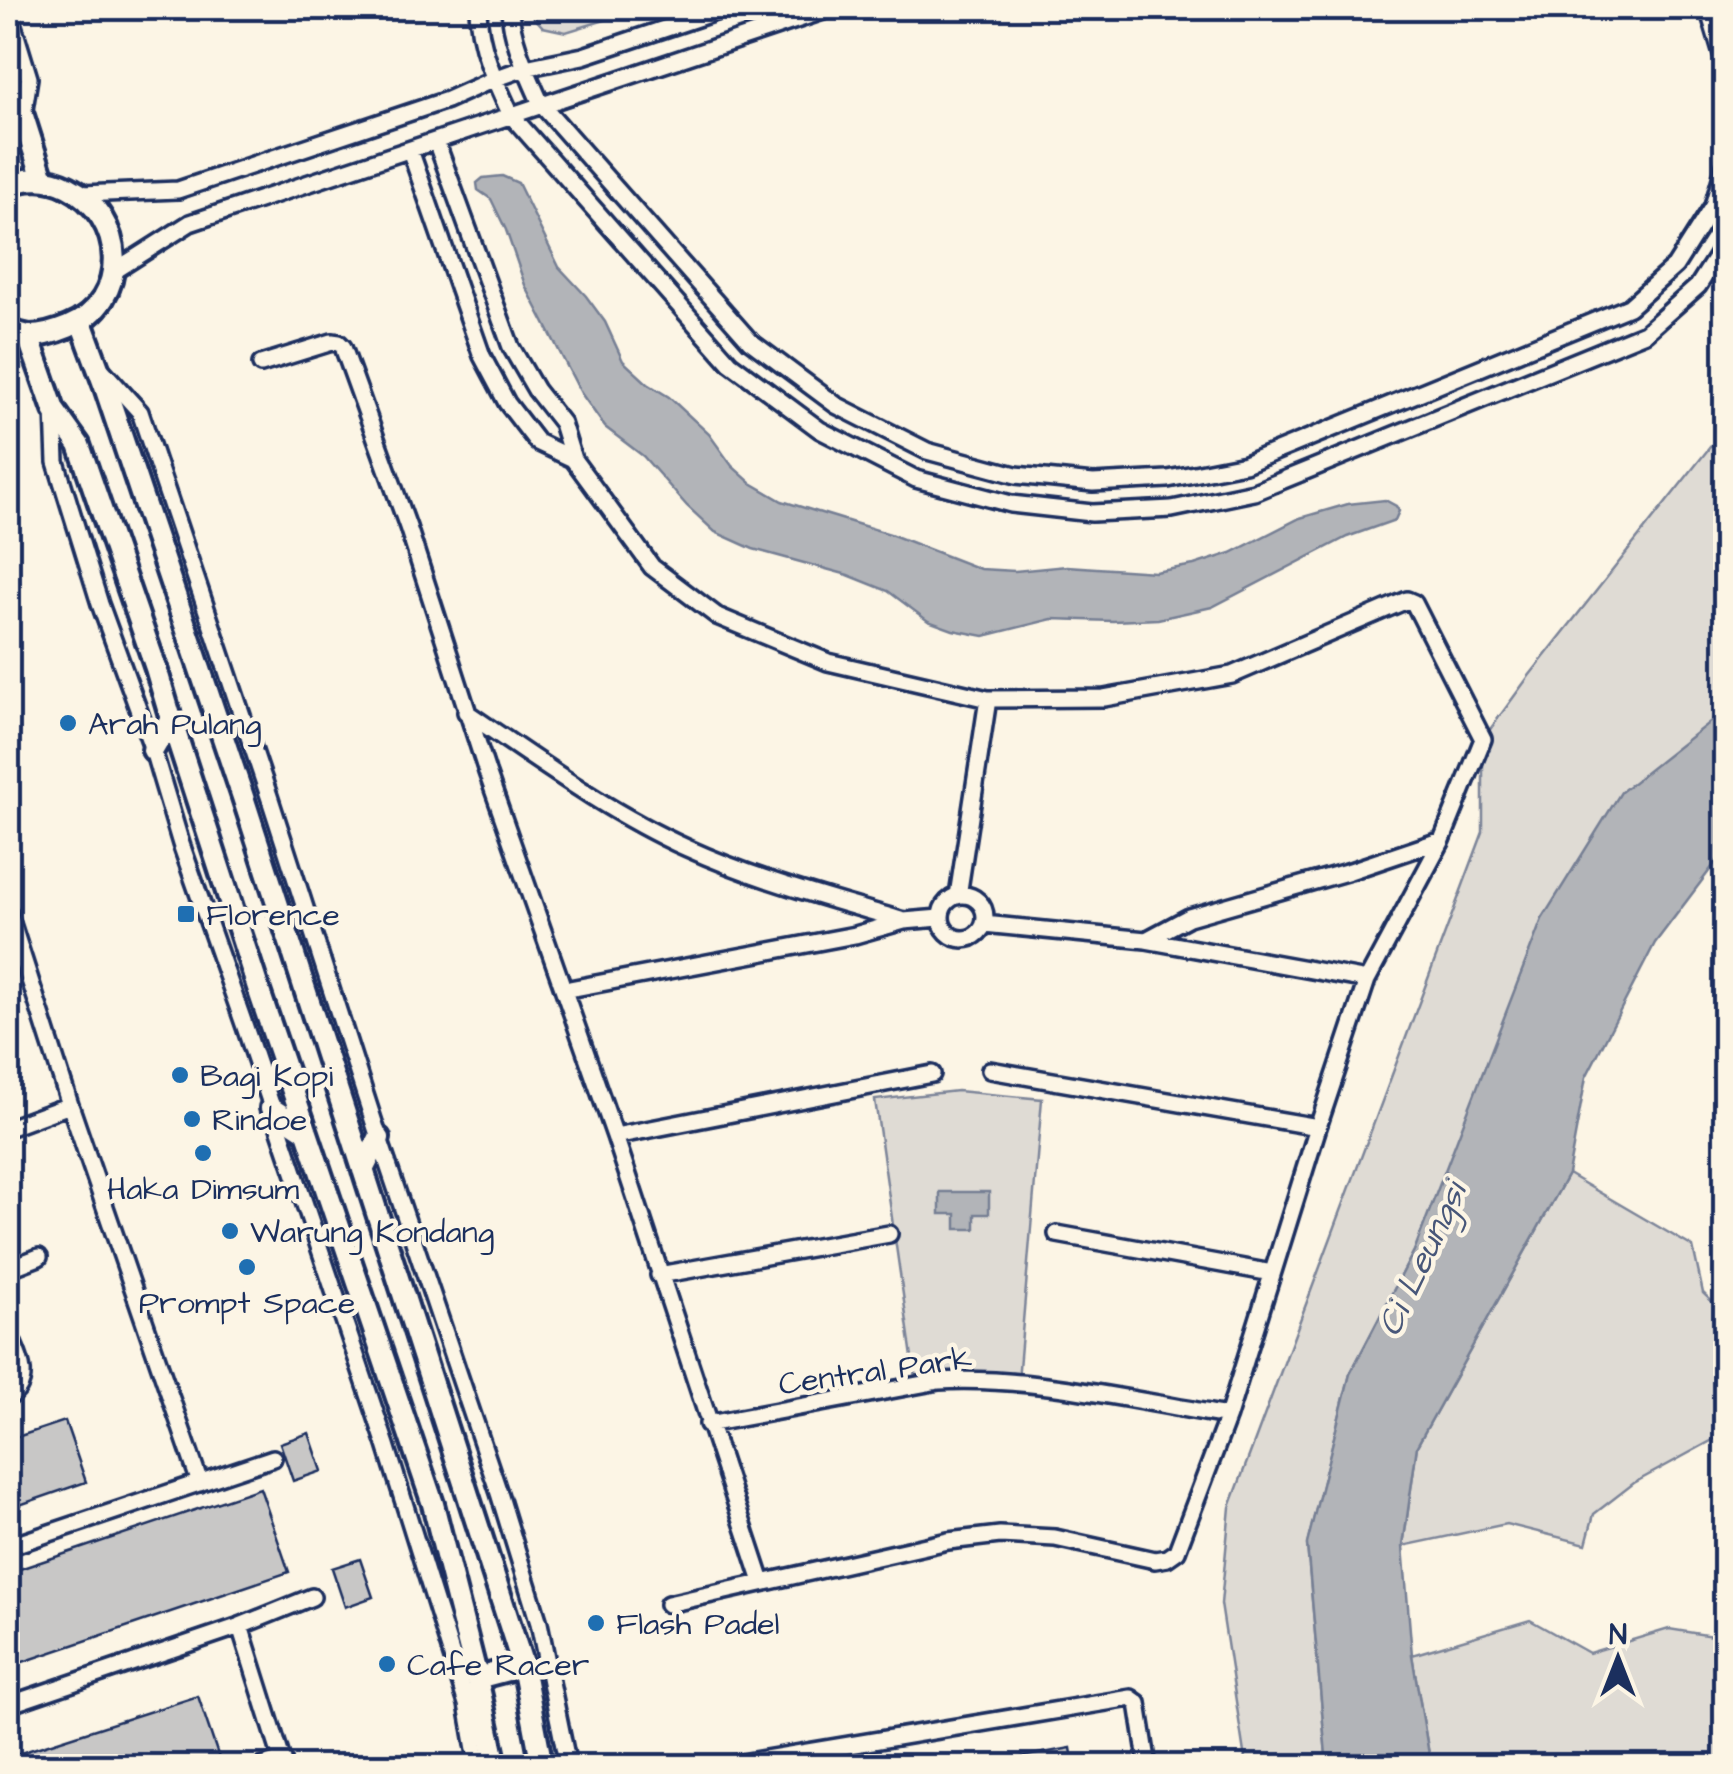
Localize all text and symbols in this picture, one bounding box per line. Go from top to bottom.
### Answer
place label: Arah Pulang [88,702,262,747]
marker: Arah Pulang [57,712,79,734]
place label: Florence [206,893,340,938]
marker: Florence [175,903,197,925]
place label: Bagi Kopi [200,1054,333,1099]
marker: Bagi Kopi [169,1064,191,1086]
place label: Rindoe [212,1098,307,1143]
marker: Rindoe [181,1108,203,1130]
marker: Haka Dimsum [192,1142,214,1164]
place label: Haka Dimsum [107,1167,299,1212]
water label: Ci Leungsi [1366,1171,1482,1344]
place label: Warung Kondang [250,1210,494,1255]
marker: Warung Kondang [219,1220,241,1242]
marker: Prompt Space [236,1256,258,1278]
place label: Prompt Space [139,1281,355,1326]
street label: Central Park [776,1336,975,1407]
place label: Flash Padel [616,1602,780,1647]
north arrow [1568,1609,1668,1709]
marker: Flash Padel [585,1612,607,1634]
text: N [1609,1616,1627,1655]
place label: Cafe Racer [407,1643,590,1688]
marker: Cafe Racer [376,1653,398,1675]

